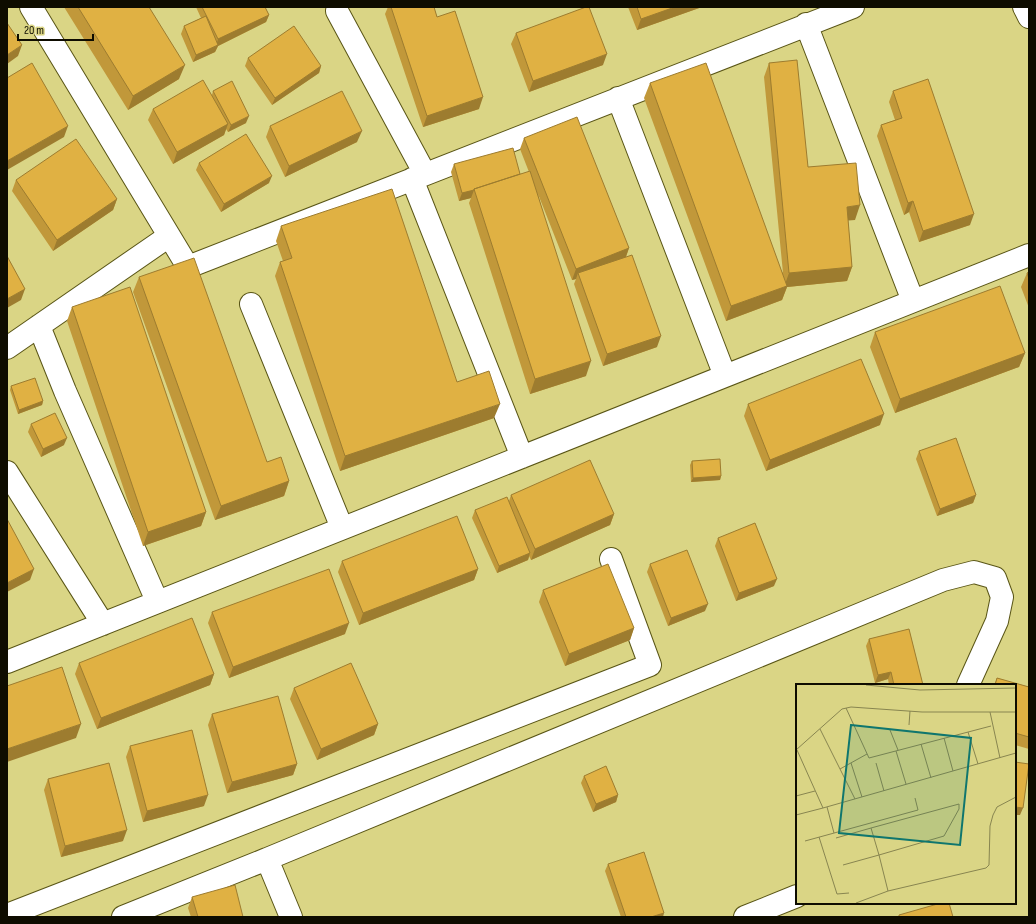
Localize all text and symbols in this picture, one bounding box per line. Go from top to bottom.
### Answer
scale bar [18,16,93,42]
text: 20 m [24,23,44,38]
inset map [796,684,1016,904]

